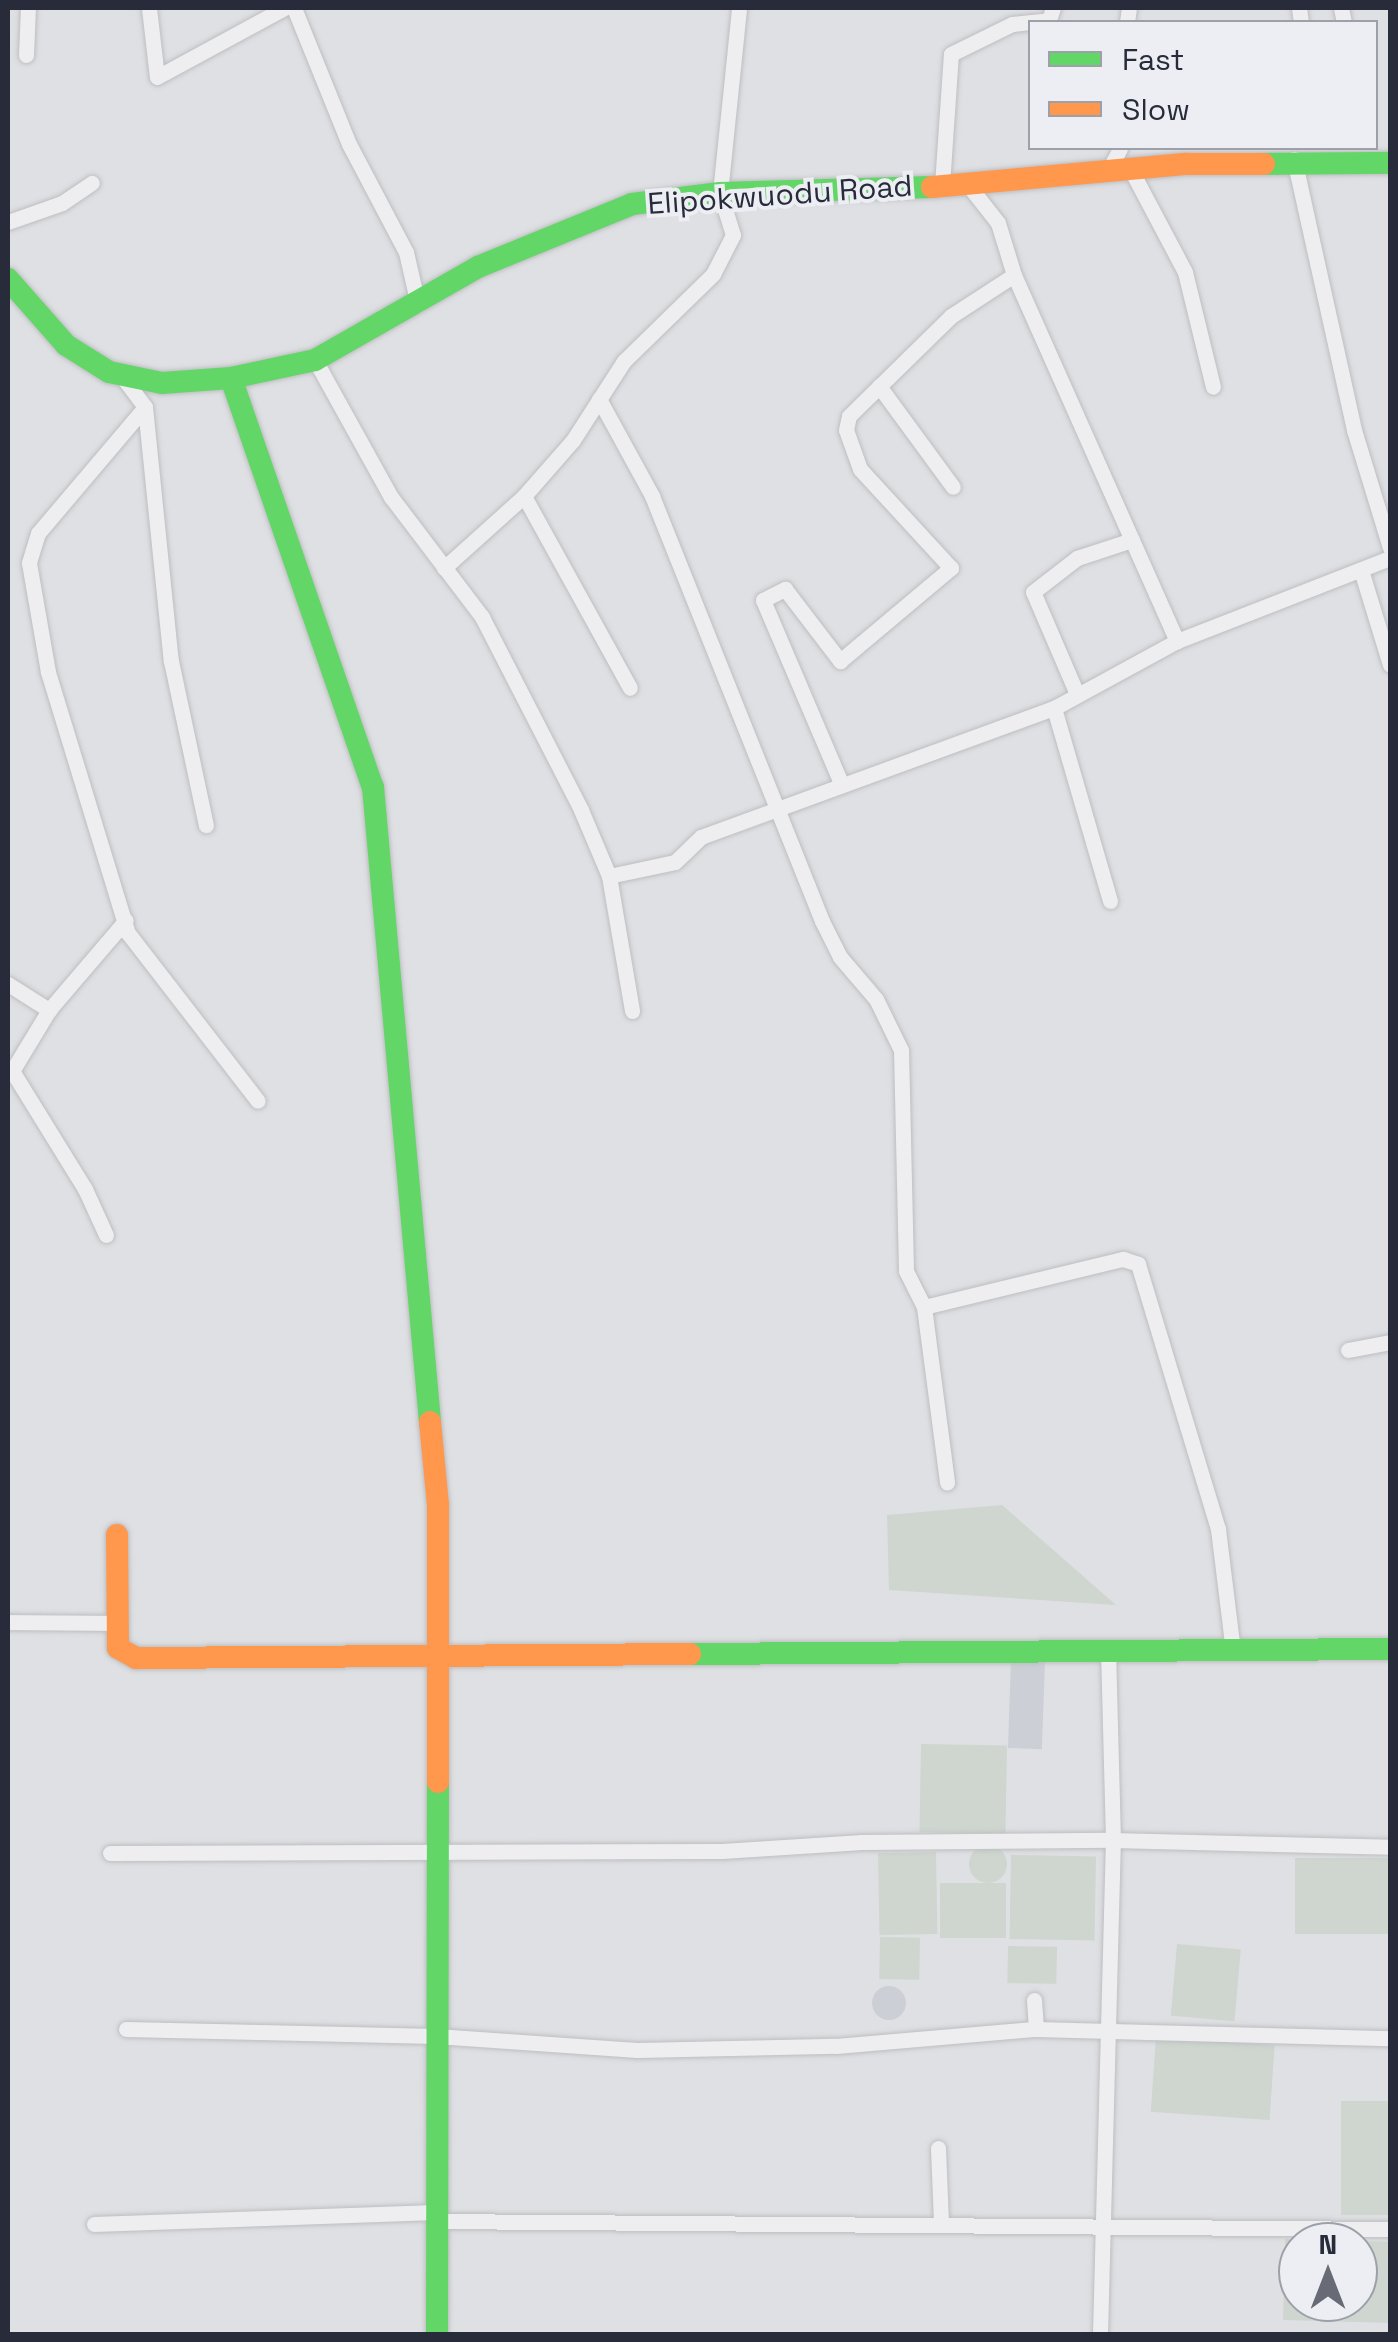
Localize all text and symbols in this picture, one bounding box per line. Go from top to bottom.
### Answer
legend [1028,20,1378,150]
text: Fast [1122,40,1184,79]
text: Slow [1122,90,1190,129]
street label: Elipokwuodu Road [646,168,914,222]
north arrow [1278,2222,1378,2322]
text: N [1319,2226,1337,2262]

